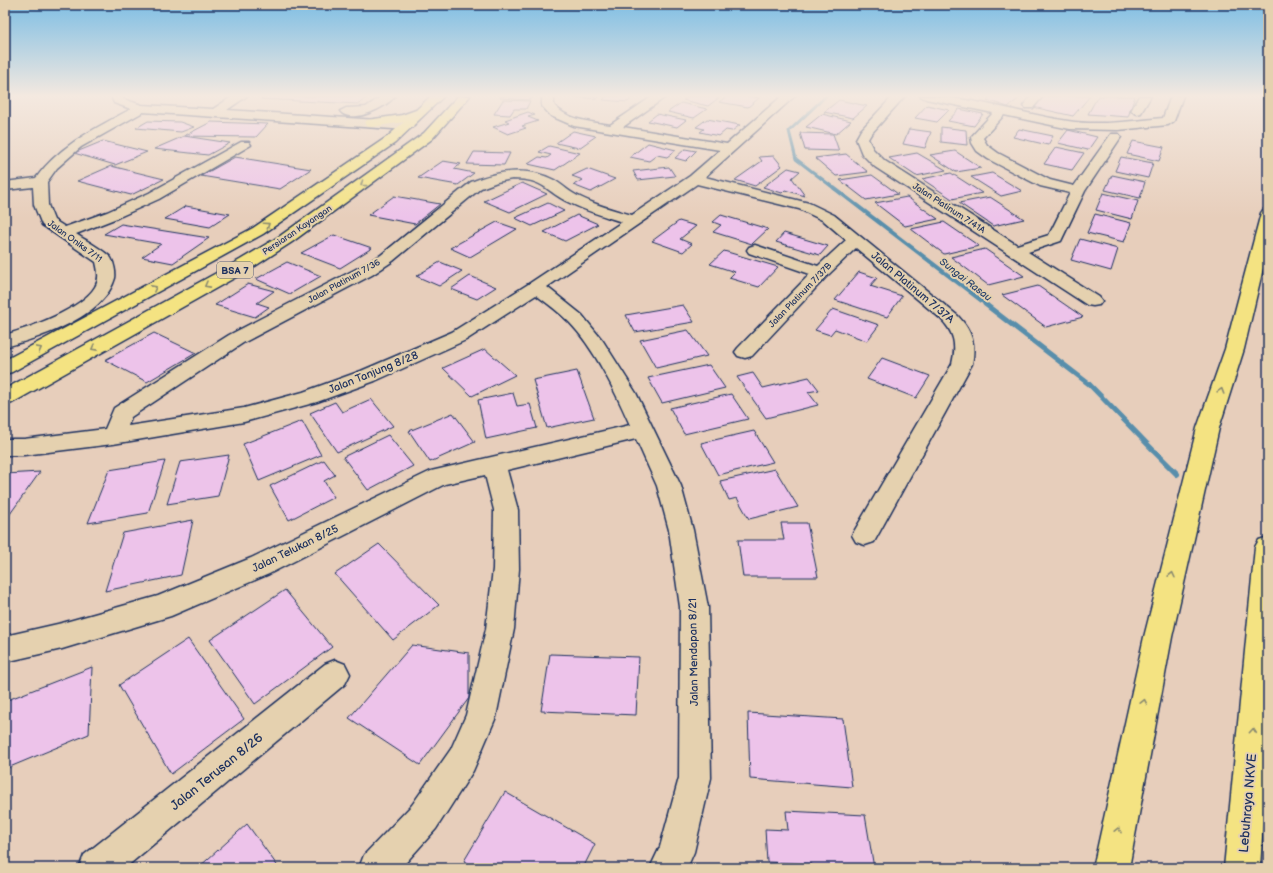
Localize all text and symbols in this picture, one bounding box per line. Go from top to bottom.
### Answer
one-way arrow [360,179,367,187]
street label: Jalan Platinum 7/41A [910,181,988,236]
street label: Persiaran Kayangan [260,203,334,258]
street label: Jalan Oniks 7/11 [45,218,104,265]
one-way arrow [263,223,270,230]
street label: Jalan Platinum 7/37A [869,249,957,326]
water label: Sungai Rasau [937,256,994,304]
street label: Jalan Platinum 7/36 [306,257,383,306]
street label: Jalan Platinum 7/37B [767,261,834,330]
road number: BSA 7 [217,262,253,278]
one-way arrow [204,281,212,288]
one-way arrow [150,286,157,293]
one-way arrow [91,344,98,351]
one-way arrow [35,347,43,354]
street label: Jalan Tanjung 8/28 [326,349,420,396]
one-way arrow [1216,388,1225,395]
street label: Jalan Telukan 8/25 [250,522,341,575]
one-way arrow [1168,572,1176,579]
street label: Jalan Mendapan 8/21 [686,598,701,706]
one-way arrow [1140,699,1148,706]
one-way arrow [1248,728,1257,734]
street label: Jalan Terusan 8/26 [167,730,266,814]
street label: Lebuhraya NKVE [1236,752,1260,853]
one-way arrow [1114,827,1122,833]

